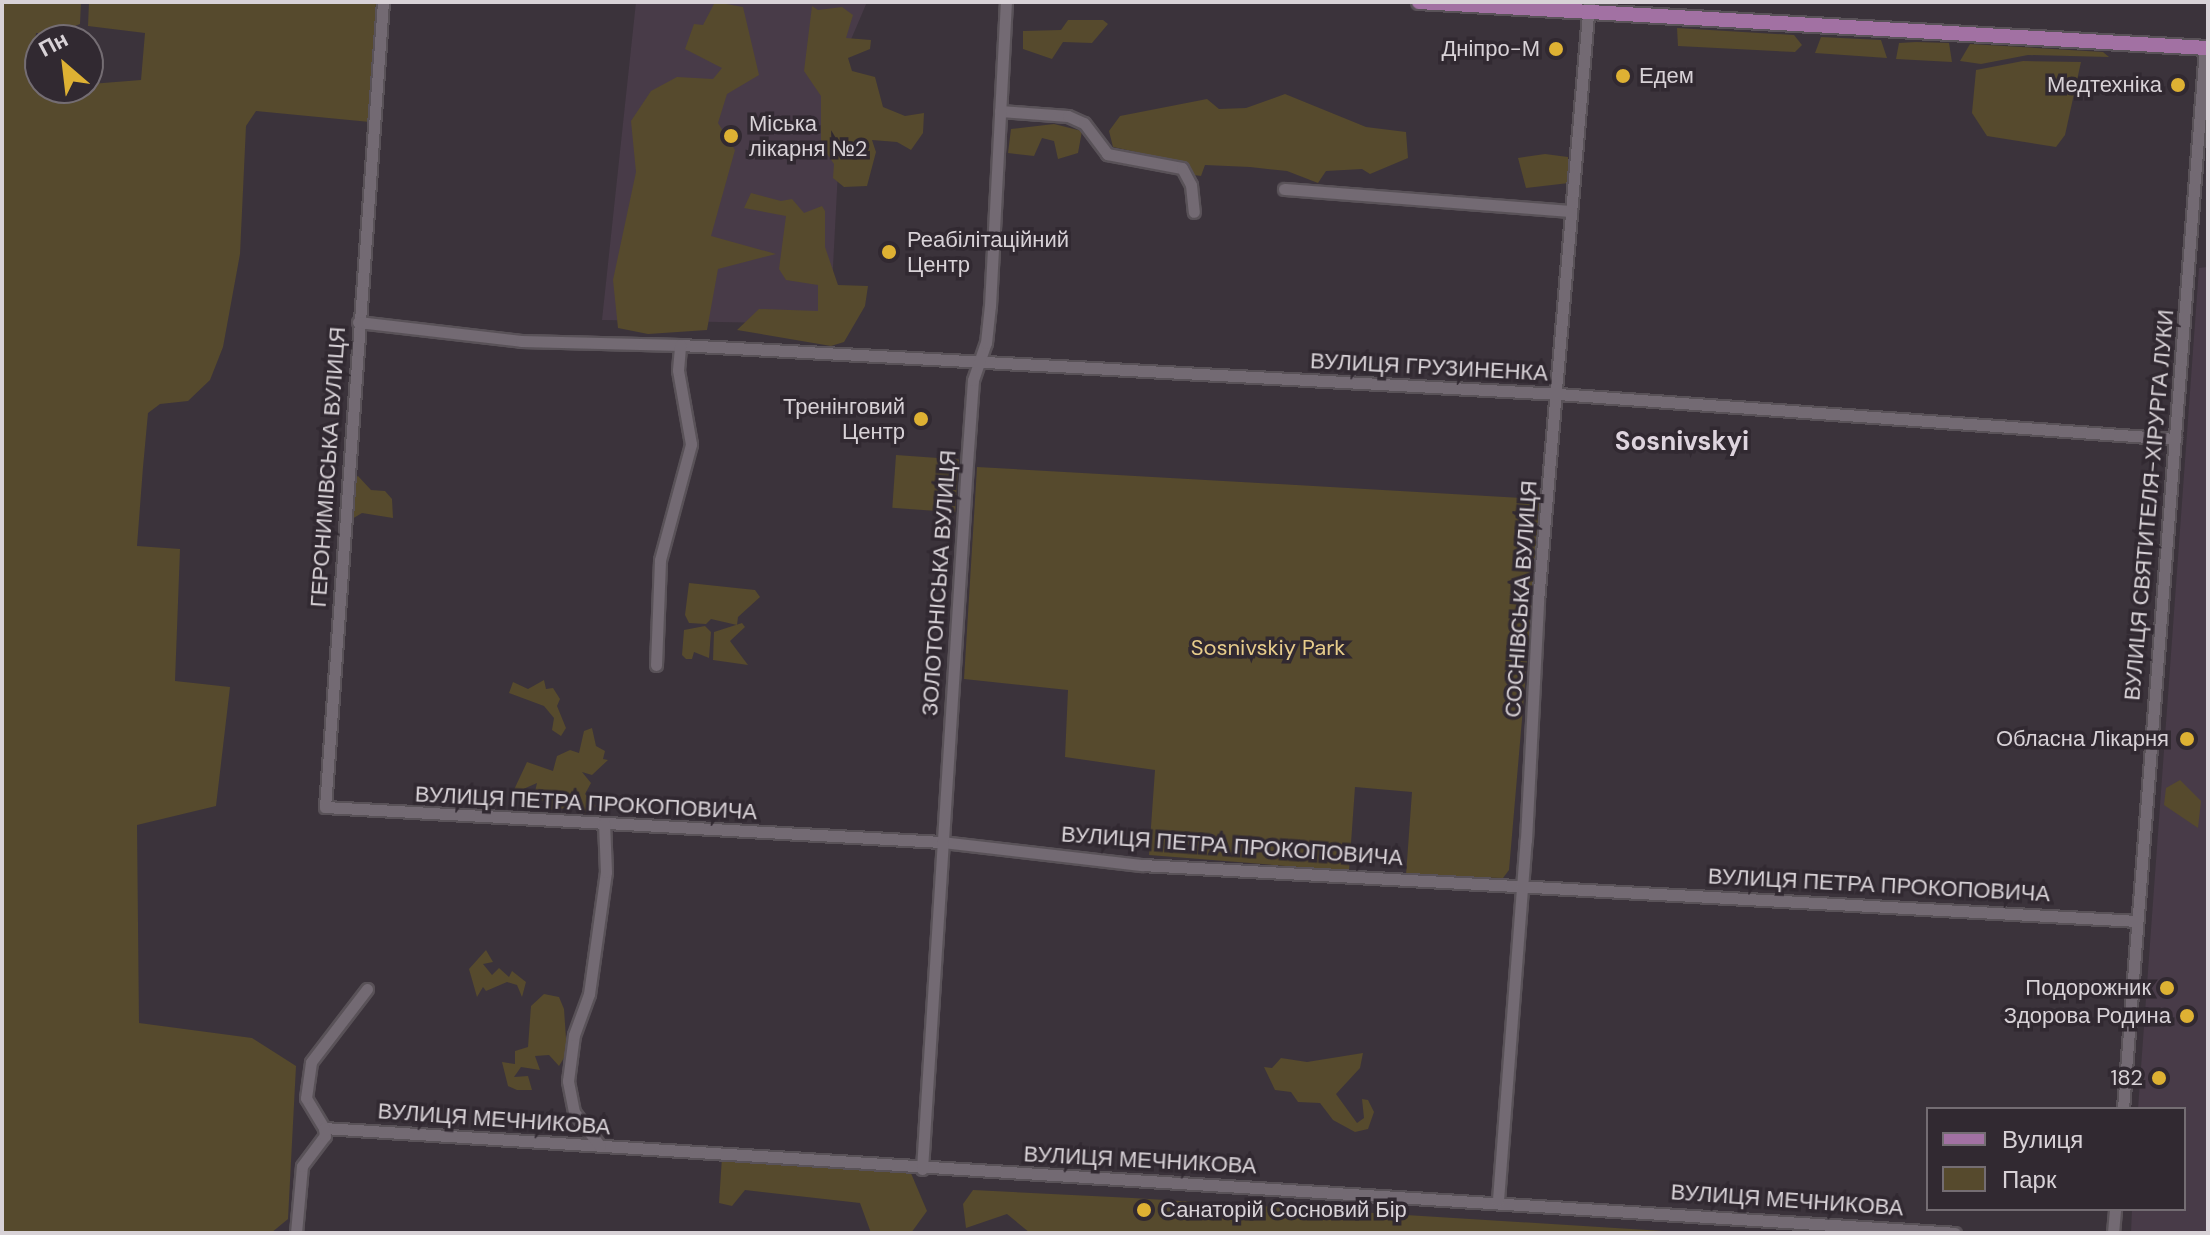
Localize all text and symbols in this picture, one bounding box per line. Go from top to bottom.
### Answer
north arrow [24,24,104,104]
text: Пн [34,25,73,64]
place label: Дніпро-М [1441,36,1540,62]
marker: Дніпро-М [1547,40,1565,58]
place label: Едем [1639,63,1694,89]
marker: Едем [1614,67,1632,85]
place label: Медтехніка [2047,72,2162,98]
marker: Медтехніка [2169,76,2187,94]
place label: Міська лікарня №2 [749,110,867,162]
marker: Міська лікарня №2 [720,125,742,147]
place label: Реабілітаційний Центр [907,226,1069,278]
marker: Реабілітаційний Центр [878,241,900,263]
street label: ВУЛИЦЯ СВЯТИТЕЛЯ-ХІРУРГА ЛУКИ [2119,308,2179,702]
street label: ГЕРОНИМІВСЬКА ВУЛИЦЯ [305,326,351,608]
street label: ВУЛИЦЯ ГРУЗИНЕНКА [1309,348,1549,386]
place label: Тренінговий Центр [783,393,905,444]
marker: Тренінговий Центр [912,410,930,428]
district label: Sosnivskyi [1615,426,1749,458]
street label: ЗОЛОТОНІСЬКА ВУЛИЦЯ [917,449,961,717]
street label: СОСНІВСЬКА ВУЛИЦЯ [1500,480,1542,718]
park label: Sosnivskiy Park [1191,635,1345,661]
place label: Обласна Лікарня [1996,726,2169,752]
marker: Обласна Лікарня [2176,728,2198,750]
street label: ВУЛИЦЯ ПЕТРА ПРОКОПОВИЧА [414,781,758,825]
street label: ВУЛИЦЯ ПЕТРА ПРОКОПОВИЧА [1060,821,1404,871]
street label: ВУЛИЦЯ ПЕТРА ПРОКОПОВИЧА [1707,863,2051,907]
place label: Подорожник [2025,975,2151,1001]
marker: Подорожник [2158,979,2176,997]
place label: Здорова Родина [2004,1003,2171,1029]
marker: Здорова Родина [2178,1007,2196,1025]
place label: 182 [2110,1065,2143,1091]
marker: 182 [2150,1069,2168,1087]
street label: ВУЛИЦЯ МЕЧНИКОВА [377,1098,611,1140]
legend [1926,1107,2186,1211]
text: Вулиця [2002,1124,2083,1155]
street label: ВУЛИЦЯ МЕЧНИКОВА [1023,1141,1257,1179]
text: Парк [2002,1164,2056,1195]
street label: ВУЛИЦЯ МЕЧНИКОВА [1670,1179,1904,1221]
place label: Санаторій Сосновий Бір [1160,1197,1407,1223]
marker: Санаторій Сосновий Бір [1135,1201,1153,1219]

